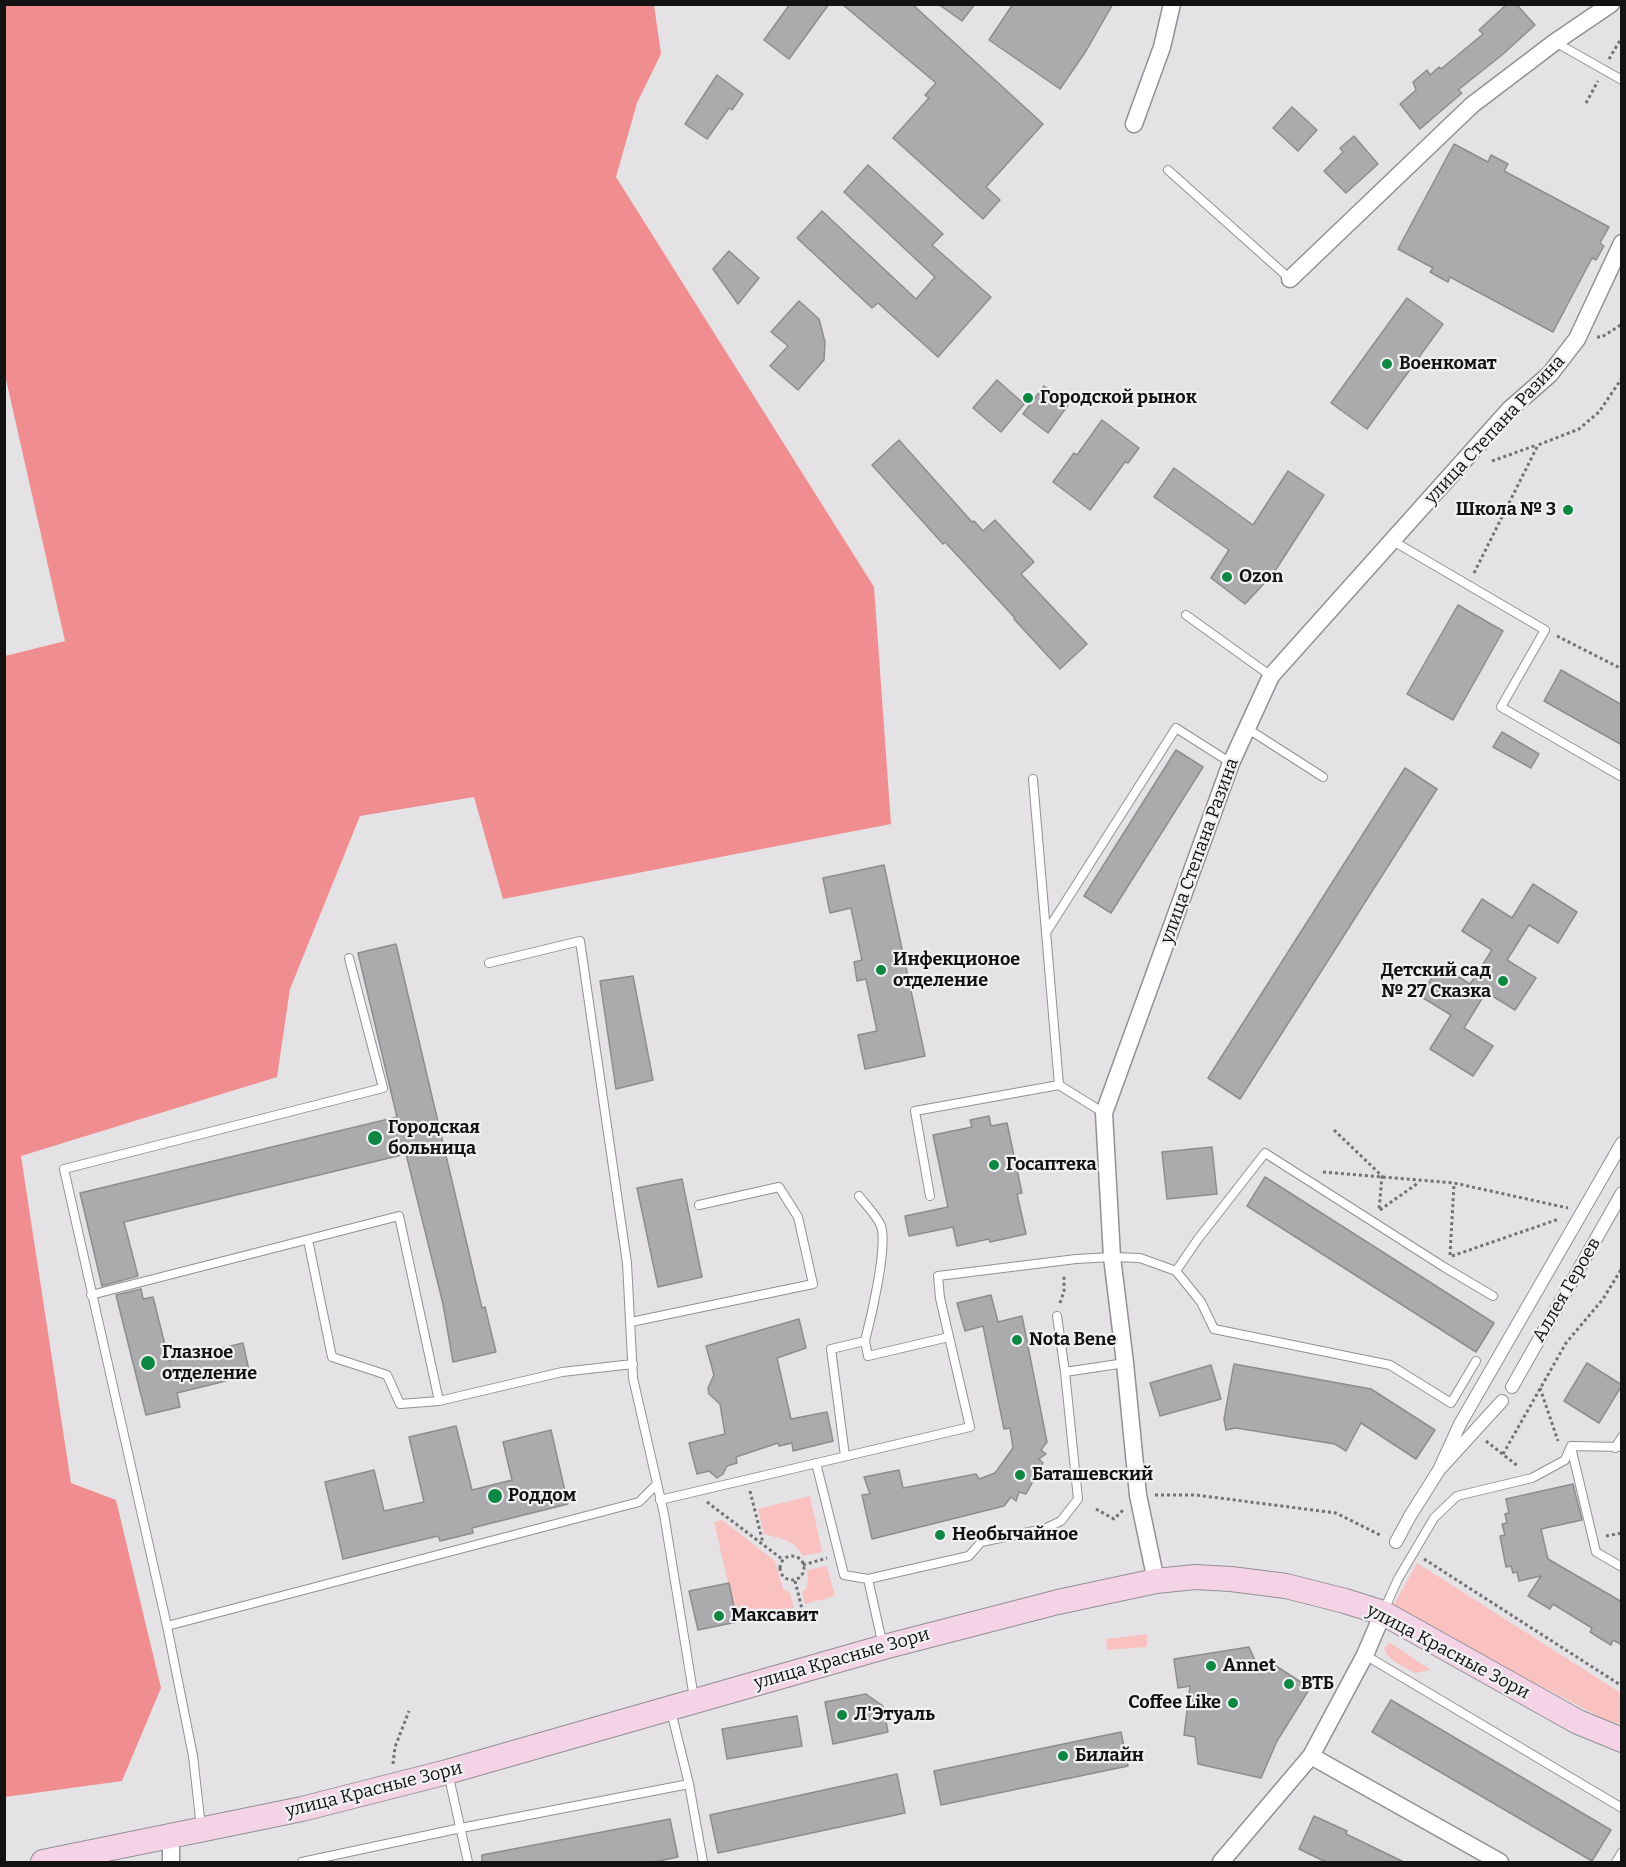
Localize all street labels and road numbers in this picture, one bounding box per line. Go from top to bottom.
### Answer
street label: улица Степана Разина [1420,351,1570,509]
street label: улица Степана Разина [1156,755,1244,947]
street label: Аллея Героев [1528,1234,1606,1346]
street label: улица Красные Зори [1363,1600,1533,1704]
street label: улица Красные Зори [752,1624,932,1694]
street label: улица Красные Зори [283,1758,465,1822]

